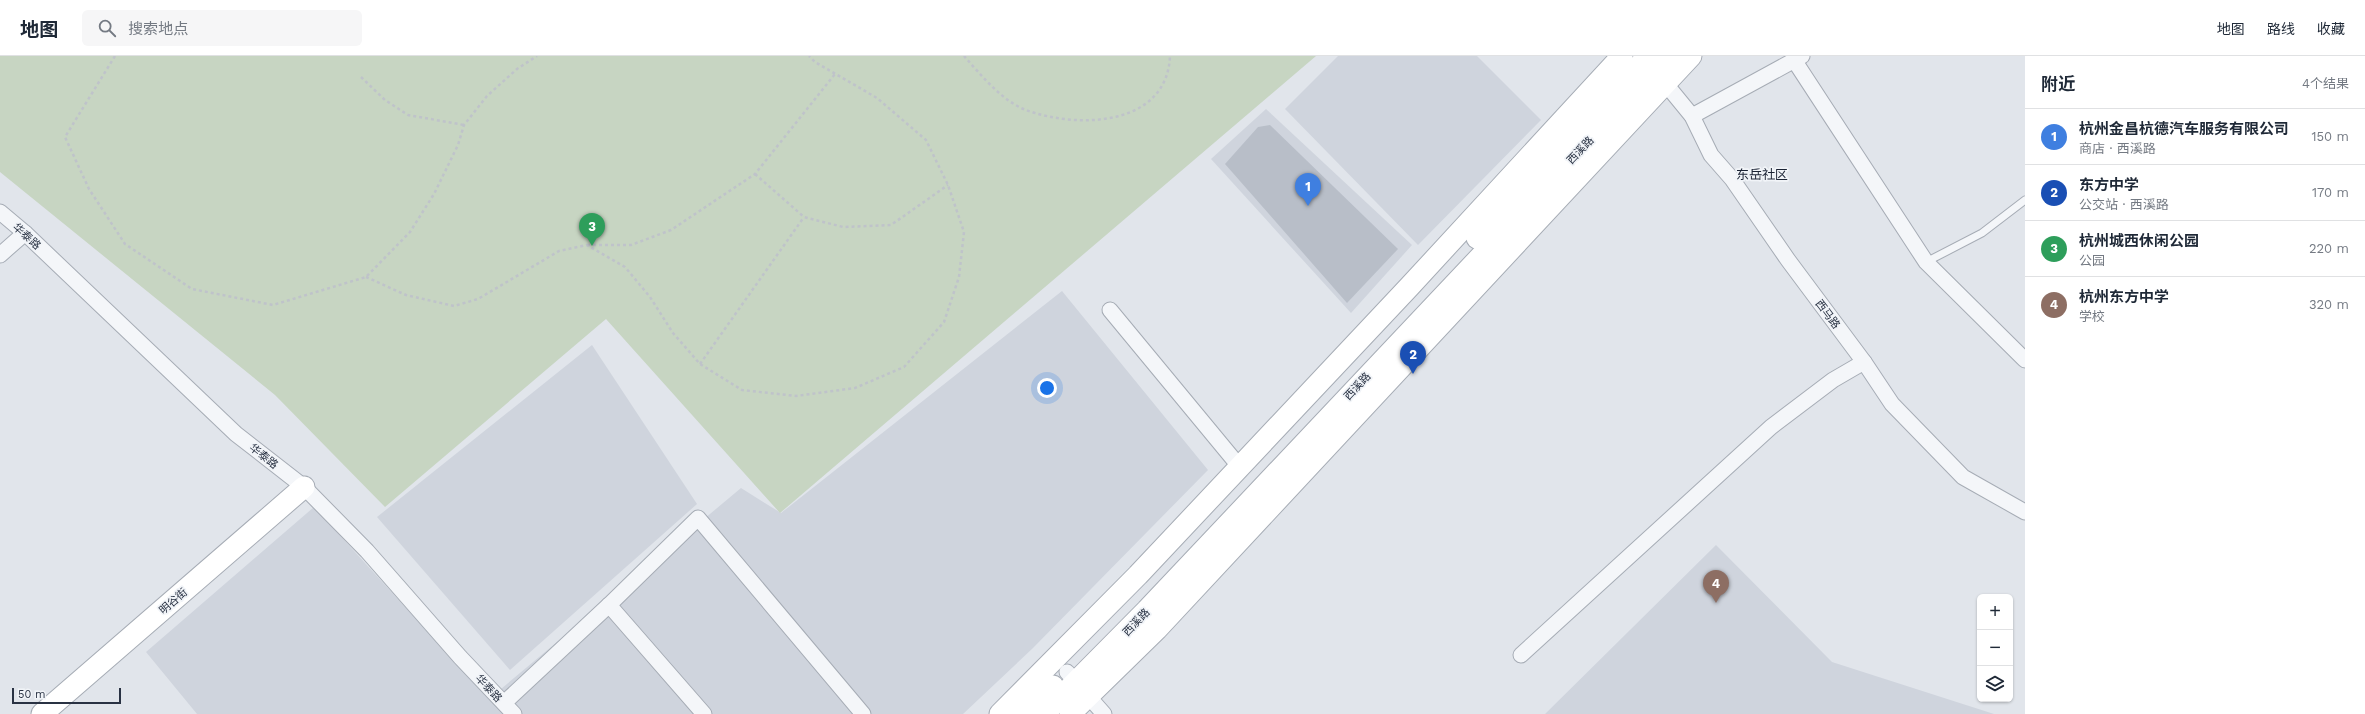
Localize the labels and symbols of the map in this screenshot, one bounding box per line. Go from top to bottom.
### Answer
street label: 西溪路 [1564,134,1596,167]
district label: 东岳社区 [1736,167,1788,182]
pin: 1 [1295,173,1321,206]
pin: 3 [579,213,605,246]
street label: 华泰路 [10,221,43,252]
street label: 西马路 [1812,297,1843,331]
pin: 2 [1400,341,1426,374]
street label: 西溪路 [1341,370,1373,403]
your location [1037,378,1057,398]
street label: 华泰路 [247,441,281,472]
pin: 4 [1703,570,1729,603]
street label: 明谷街 [157,586,190,617]
street label: 西溪路 [1120,606,1152,639]
street label: 华泰路 [473,672,505,705]
scale bar [12,686,121,705]

